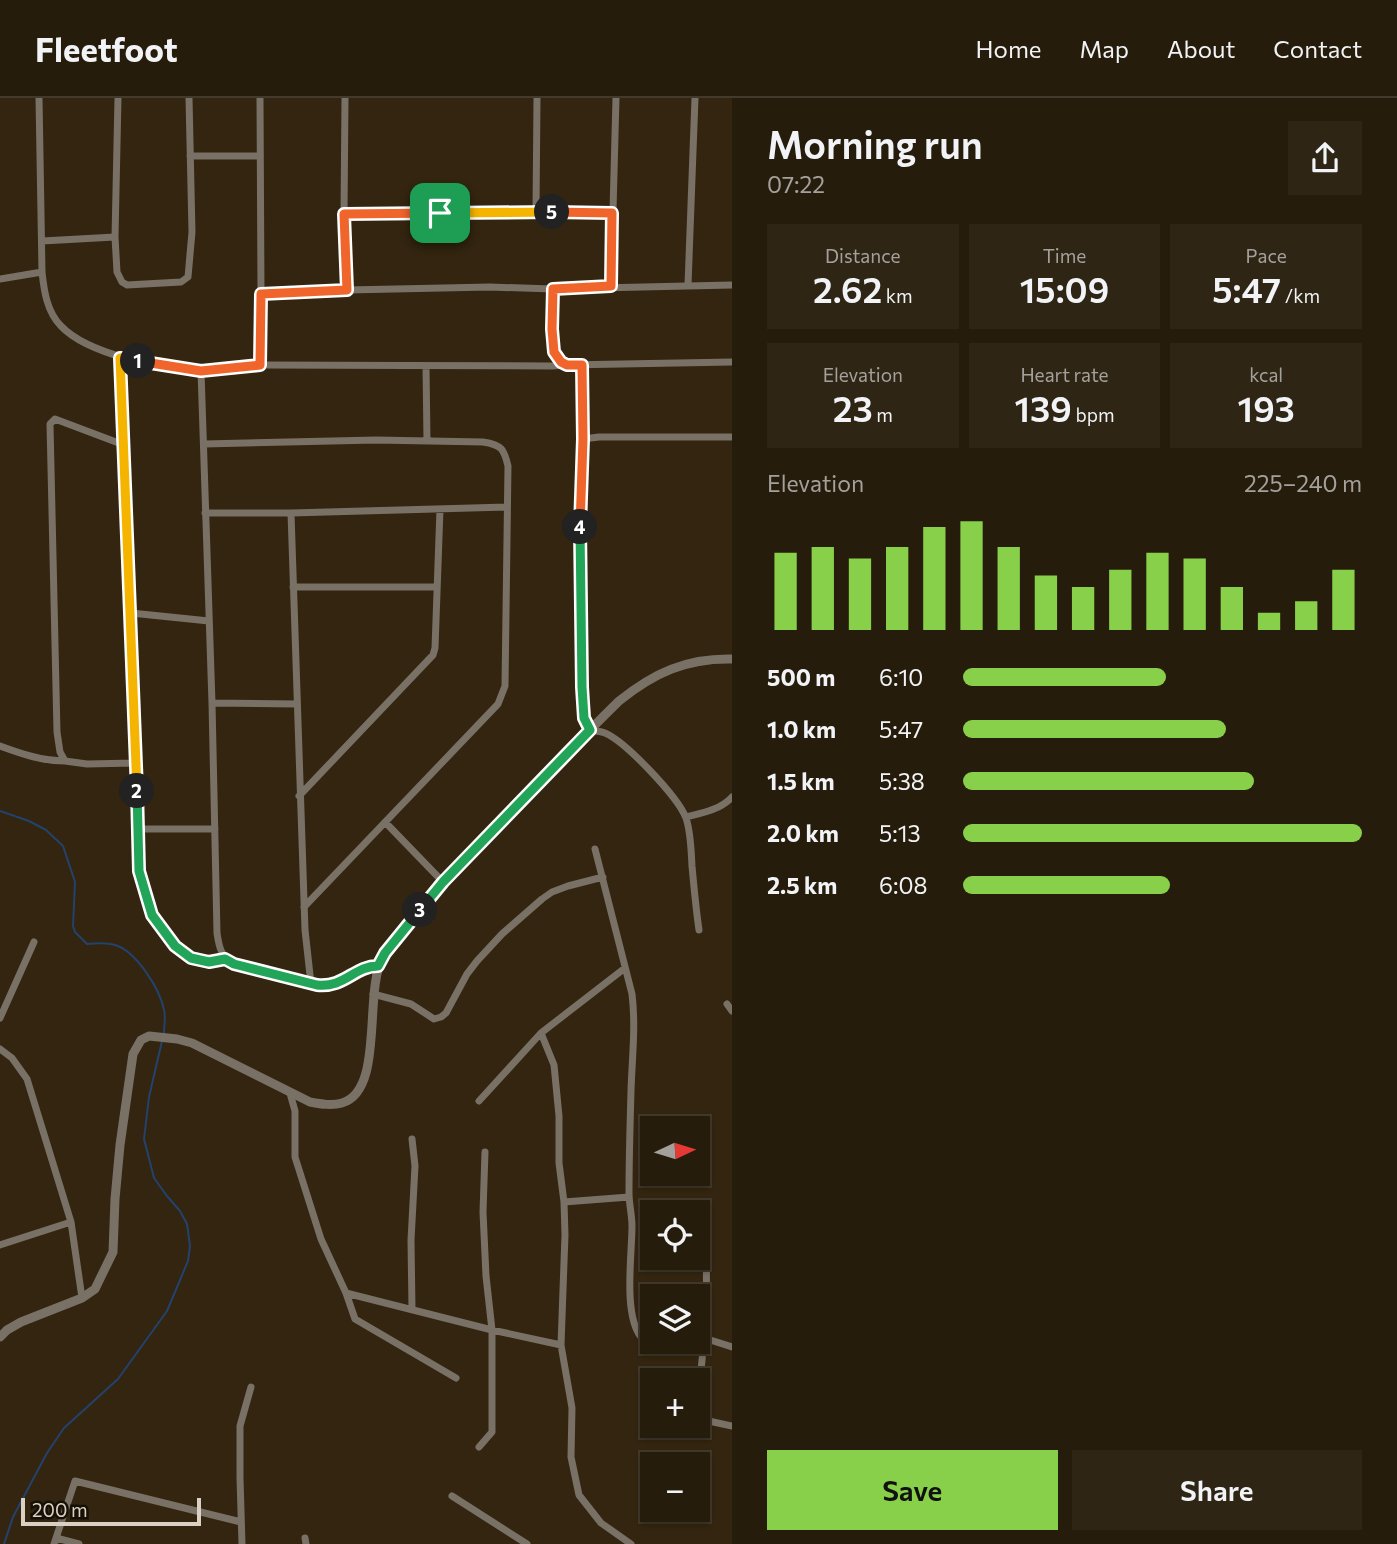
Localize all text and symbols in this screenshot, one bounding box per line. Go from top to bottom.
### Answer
text: Fleetfoot [35,28,178,69]
text: Home [976,34,1042,63]
text: Map [1080,34,1129,63]
text: About [1167,34,1235,63]
text: Contact [1273,34,1362,63]
text: Morning run [767,120,983,167]
button: share [1288,121,1362,195]
text: 07:22 [767,170,825,198]
pin [410,183,470,243]
icon: arrive [421,194,459,232]
pin: 5 [534,194,570,230]
text: 5 [546,200,557,223]
text: Distance [825,244,901,267]
text: Time [1043,244,1086,267]
text: Pace [1246,244,1287,267]
text: 2.62 [813,267,882,310]
text: 15:09 [1020,267,1109,310]
text: 5:47 [1212,267,1281,310]
text: km [882,284,913,307]
text: /km [1281,284,1320,307]
pin: 1 [120,344,156,378]
text: 1 [133,349,142,372]
text: Elevation [823,363,903,386]
text: Heart rate [1020,363,1109,386]
text: kcal [1249,363,1283,386]
text: 23 [833,386,873,429]
text: 139 [1015,386,1072,429]
text: 193 [1238,386,1295,429]
text: m [873,403,893,426]
text: bpm [1072,403,1114,426]
text: Elevation [767,469,864,497]
text: 225–240 m [1244,469,1362,497]
pin: 4 [562,510,598,544]
text: 4 [574,515,585,538]
text: 500 m [767,663,835,691]
text: 6:10 [879,663,923,691]
text: 1.0 km [767,715,836,743]
text: 5:47 [879,715,923,743]
text: 1.5 km [767,767,835,795]
text: 5:38 [879,767,925,795]
pin: 2 [120,774,154,808]
text: 2 [131,779,142,802]
text: 2.0 km [767,819,839,847]
text: 5:13 [879,819,921,847]
text: 2.5 km [767,871,837,899]
text: 6:08 [879,871,927,899]
pin: 3 [402,892,438,928]
text: 3 [414,898,425,921]
north arrow [640,1116,710,1186]
map controls [640,1116,710,1522]
button: locate [640,1200,710,1270]
button: layers [640,1284,710,1354]
button: + [640,1368,710,1438]
button: Save [767,1450,1058,1530]
button: Share [1072,1450,1362,1530]
button: − [640,1452,710,1522]
scale bar [21,1495,201,1527]
text: 200 m [32,1498,88,1521]

